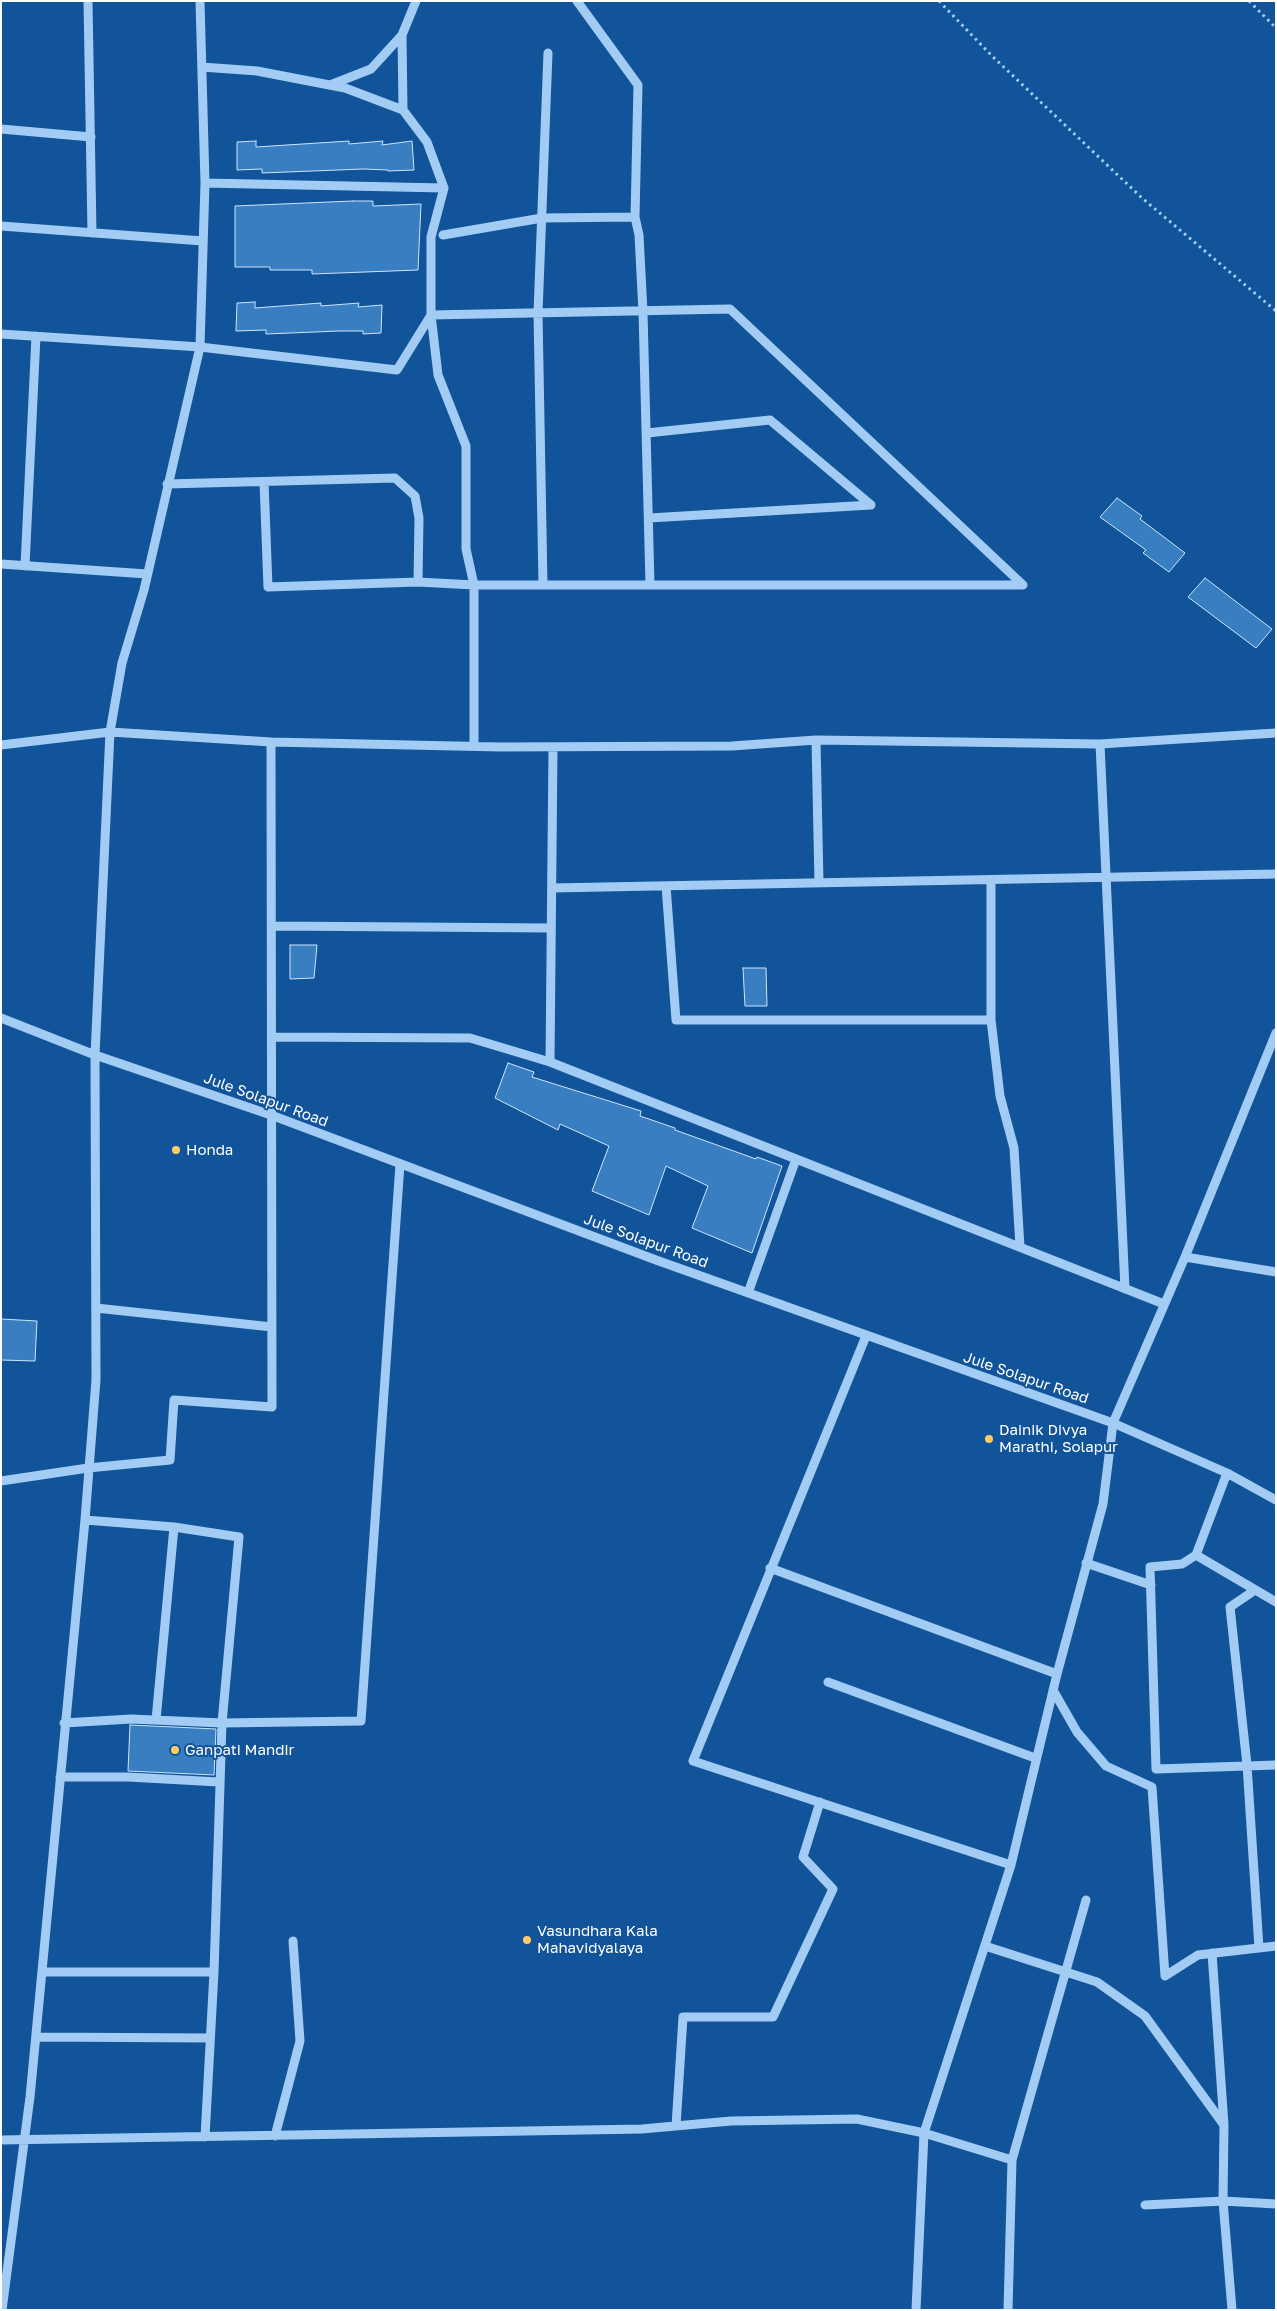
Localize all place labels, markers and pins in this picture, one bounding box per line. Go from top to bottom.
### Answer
place label: Honda [186,1141,233,1159]
marker: Honda [170,1144,182,1156]
place label: Dainik Divya Marathi, Solapur [999,1421,1118,1456]
marker: Dainik Divya Marathi, Solapur [983,1433,995,1445]
place label: Ganpati Mandir [185,1741,294,1759]
marker: Ganpati Mandir [169,1744,181,1756]
place label: Vasundhara Kala Mahavidyalaya [537,1922,658,1957]
marker: Vasundhara Kala Mahavidyalaya [521,1934,533,1946]

